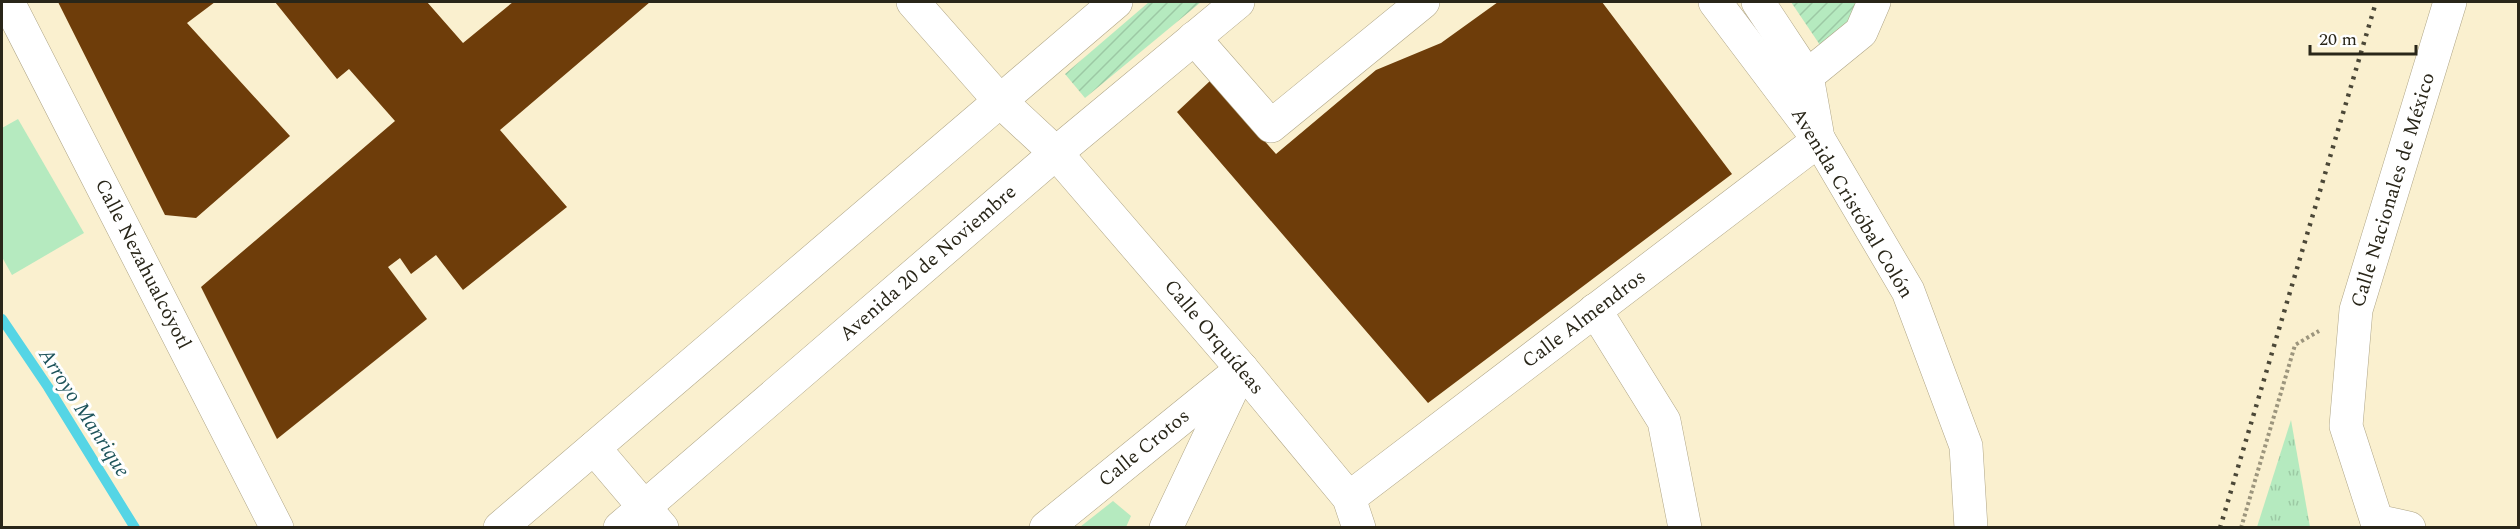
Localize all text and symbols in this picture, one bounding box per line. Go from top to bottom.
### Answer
scale bar [2310,18,2416,56]
text: 20 m [2319,26,2357,53]
street label: Calle Nacionales de México [2343,69,2443,311]
street label: Avenida Cristóbal Colón [1783,102,1921,304]
street label: Calle Nezahualcóyotl [87,174,199,354]
street label: Avenida 20 de Noviembre [833,177,1023,349]
street label: Calle Almendros [1516,262,1652,376]
street label: Calle Orquídeas [1157,273,1271,401]
water label: Arroyo Manrique [30,341,138,484]
street label: Calle Crotos [1092,402,1196,494]

